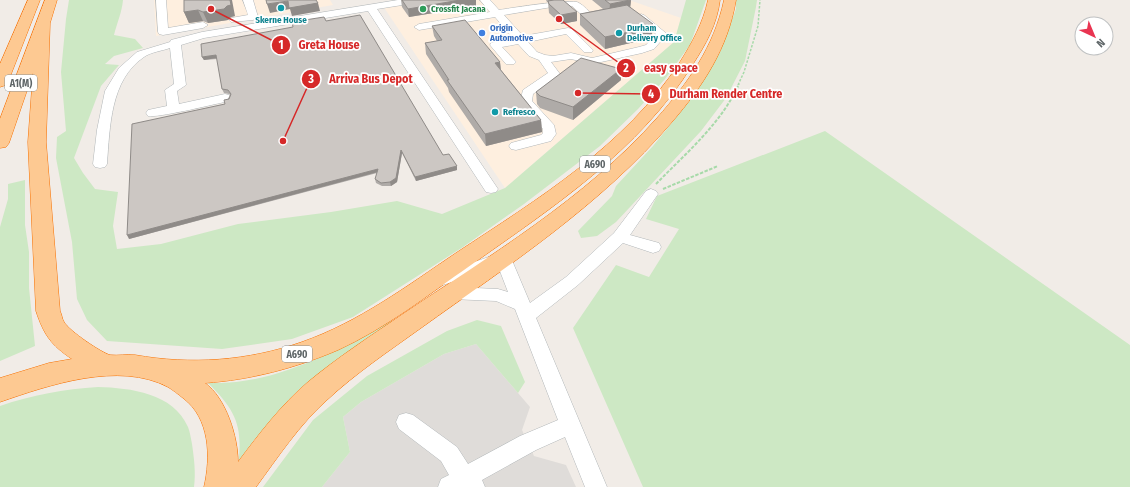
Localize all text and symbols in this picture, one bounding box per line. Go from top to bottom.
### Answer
marker: Skerne House [276,3,286,13]
marker: Crossfit Jacana [418,4,428,14]
place label: Crossfit Jacana [431,4,486,14]
place label: Skerne House [255,15,307,25]
north arrow [1074,16,1114,56]
place label: Origin Automotive [489,23,534,43]
place label: Durham Delivery Office [627,23,682,43]
marker: Origin Automotive [477,28,487,38]
marker: Durham Delivery Office [614,28,624,38]
callout: Greta House [271,33,368,57]
text: N [1094,36,1107,50]
text: 1 [278,38,284,52]
text: Greta House [299,38,360,52]
callout: easy space [616,56,706,80]
text: 2 [622,61,629,75]
text: easy space [644,61,698,75]
callout: Arriva Bus Depot [301,67,420,91]
text: 3 [307,72,314,86]
text: Arriva Bus Depot [328,72,413,86]
road number: A1(M) [5,75,37,91]
callout: Durham Render Centre [641,82,790,106]
text: 4 [648,87,654,101]
text: Durham Render Centre [670,87,782,101]
marker: Refresco [490,107,500,117]
place label: Refresco [503,107,536,117]
road number: A690 [580,156,610,172]
road number: A690 [282,346,312,362]

